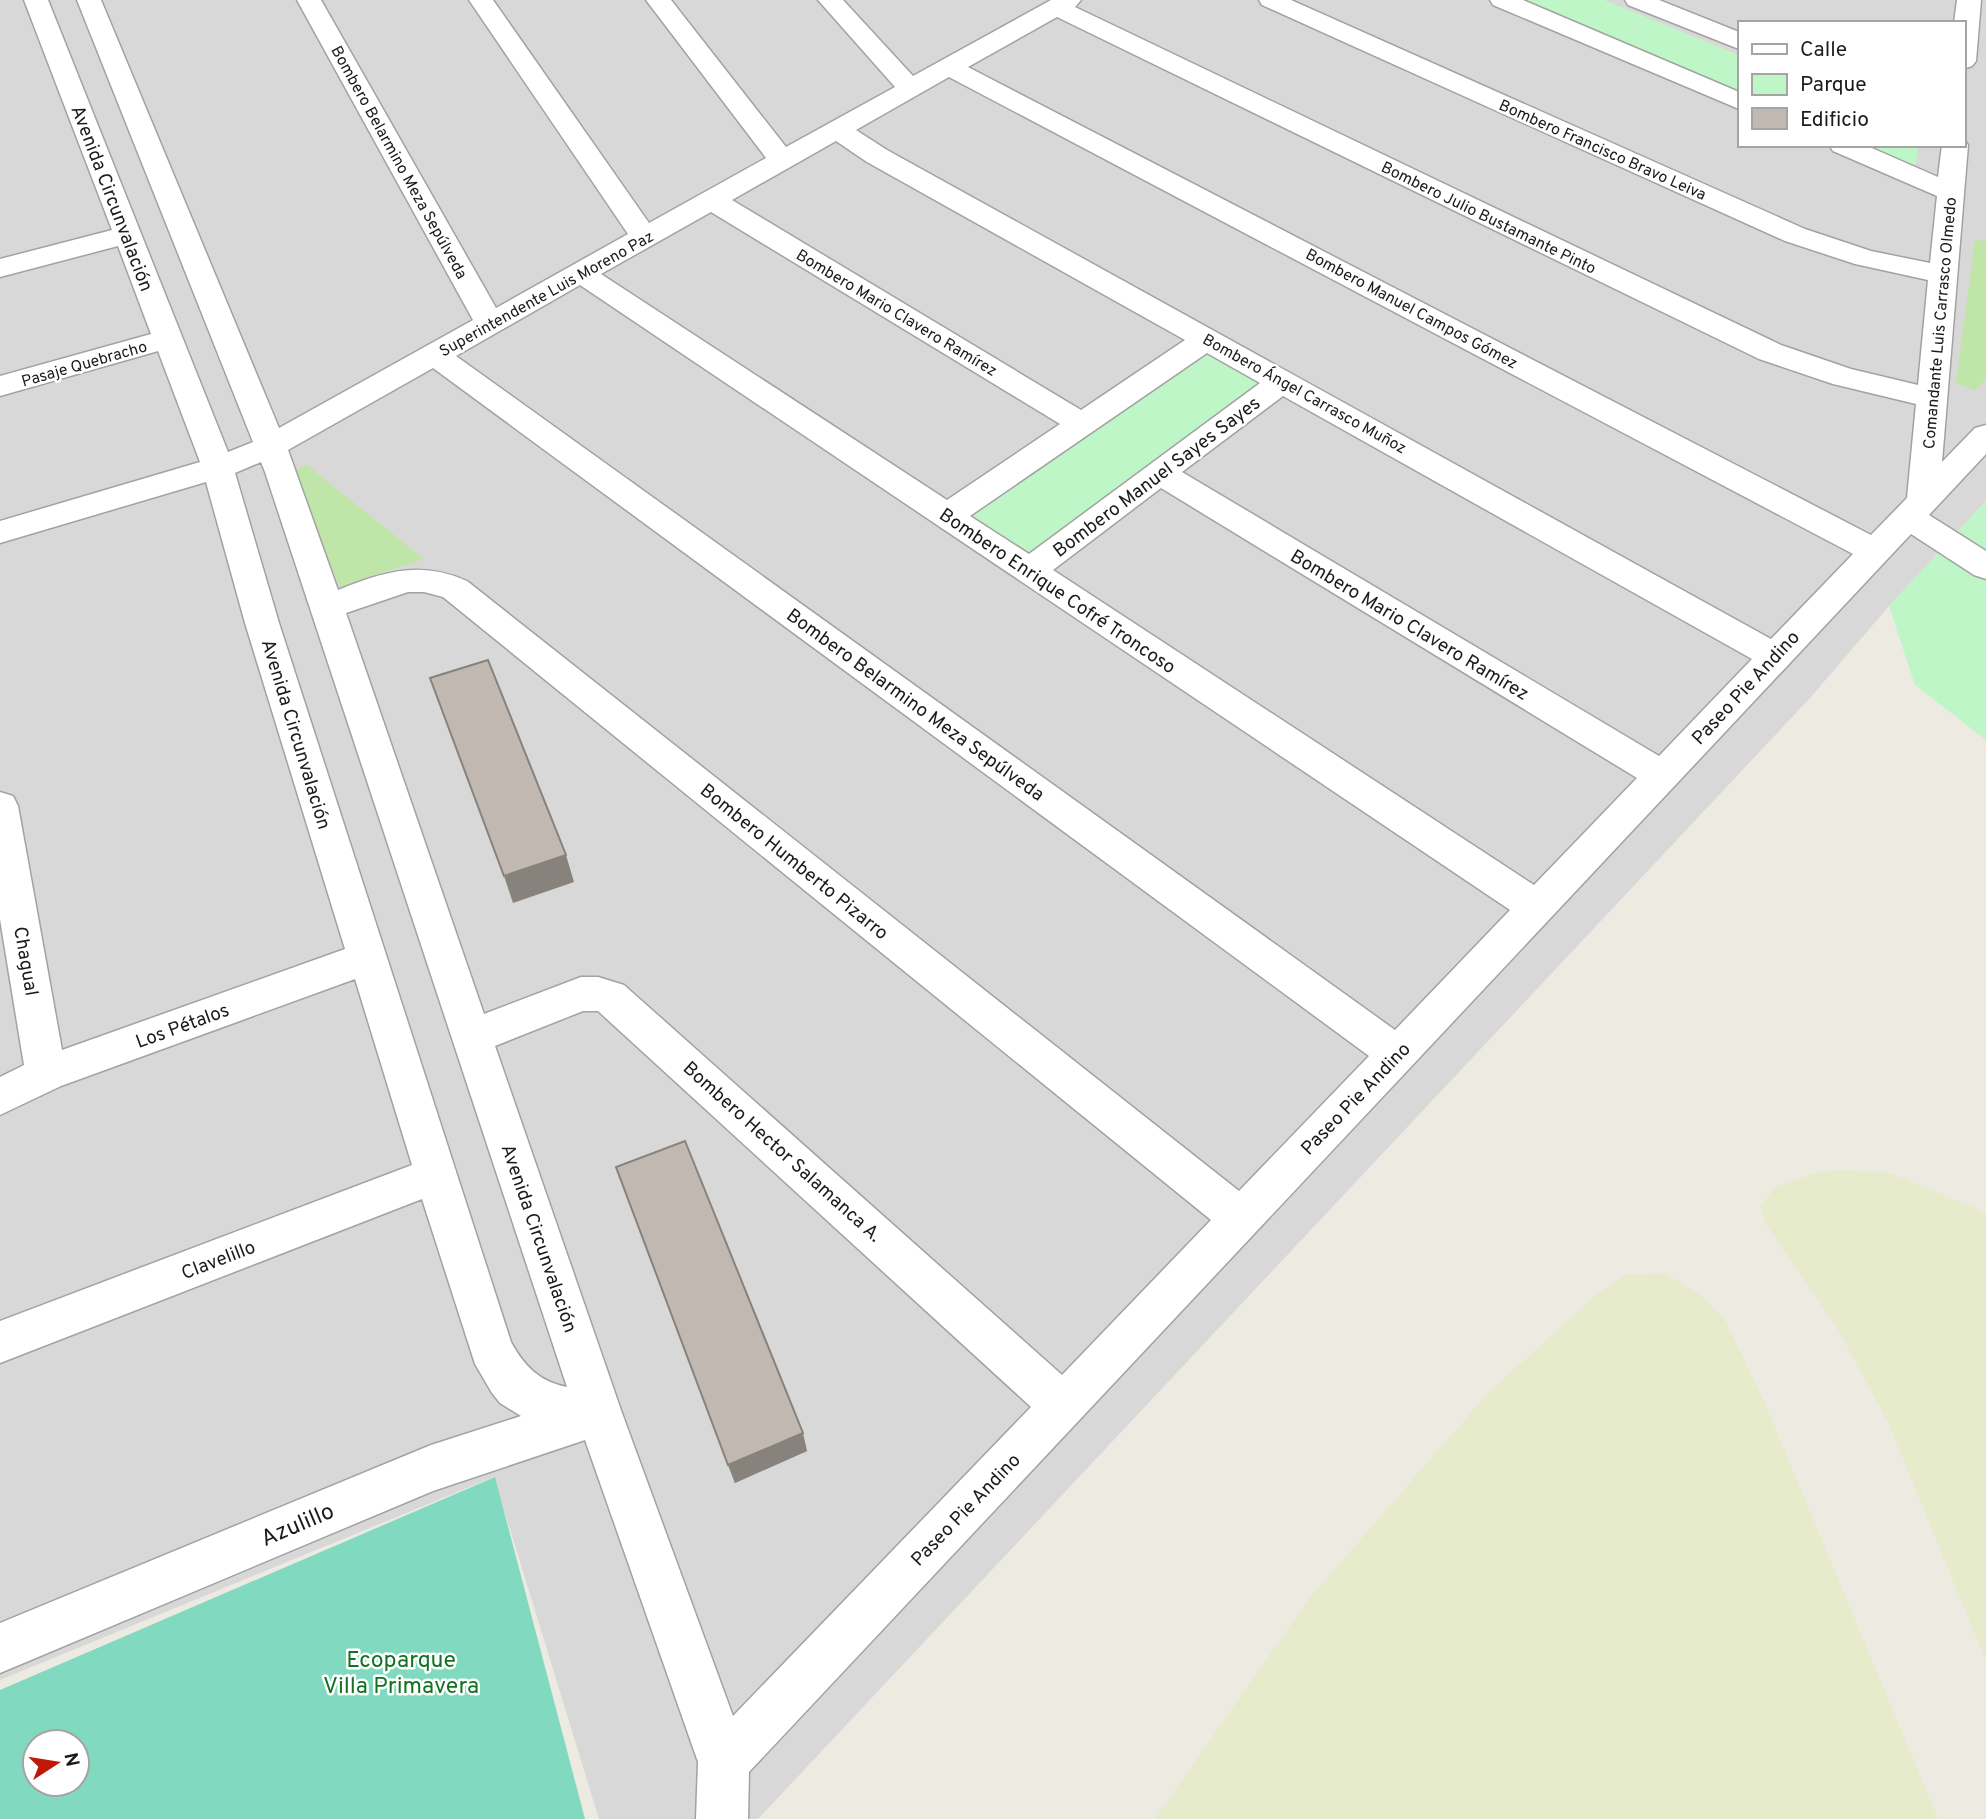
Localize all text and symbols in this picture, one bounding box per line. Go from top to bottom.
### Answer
legend [1738,21,1965,147]
text: Calle [1800,37,1847,64]
street label: Bombero Belarmino Meza Sepúlveda [326,43,471,283]
text: Parque [1800,72,1867,99]
street label: Bombero Francisco Bravo Leiva [1495,96,1709,206]
street label: Avenida Circunvalación [65,102,158,295]
text: Edificio [1800,107,1869,134]
street label: Bombero Julio Bustamante Pinto [1377,158,1599,280]
street label: Comandante Luis Carrasco Olmedo [1920,196,1962,450]
street label: Superintendente Luis Moreno Paz [436,227,658,362]
street label: Bombero Manuel Campos Gómez [1302,245,1521,374]
street label: Bombero Mario Clavero Ramírez [792,246,1000,382]
street label: Bombero Ángel Carrasco Muñoz [1199,329,1410,459]
street label: Pasaje Quebracho [19,337,150,392]
street label: Bombero Manuel Sayes Sayes [1049,392,1266,563]
street label: Bombero Enrique Cofré Troncoso [934,503,1180,680]
street label: Bombero Mario Clavero Ramírez [1285,545,1533,707]
street label: Bombero Belarmino Meza Sepúlveda [781,604,1049,807]
street label: Paseo Pie Andino [1687,626,1806,751]
street label: Avenida Circunvalación [255,637,335,833]
street label: Bombero Humberto Pizarro [695,779,893,946]
street label: Chagual [7,925,43,998]
street label: Los Pétalos [133,999,233,1055]
street label: Paseo Pie Andino [1297,1038,1416,1161]
street label: Bombero Hector Salamanca A. [677,1057,886,1248]
street label: Avenida Circunvalación [495,1141,582,1336]
street label: Clavelillo [178,1236,259,1286]
street label: Paseo Pie Andino [907,1449,1026,1572]
street label: Azulillo [257,1498,339,1555]
park label: Ecoparque Villa Primavera [323,1647,479,1702]
north arrow [21,1728,91,1798]
text: N [58,1751,84,1769]

